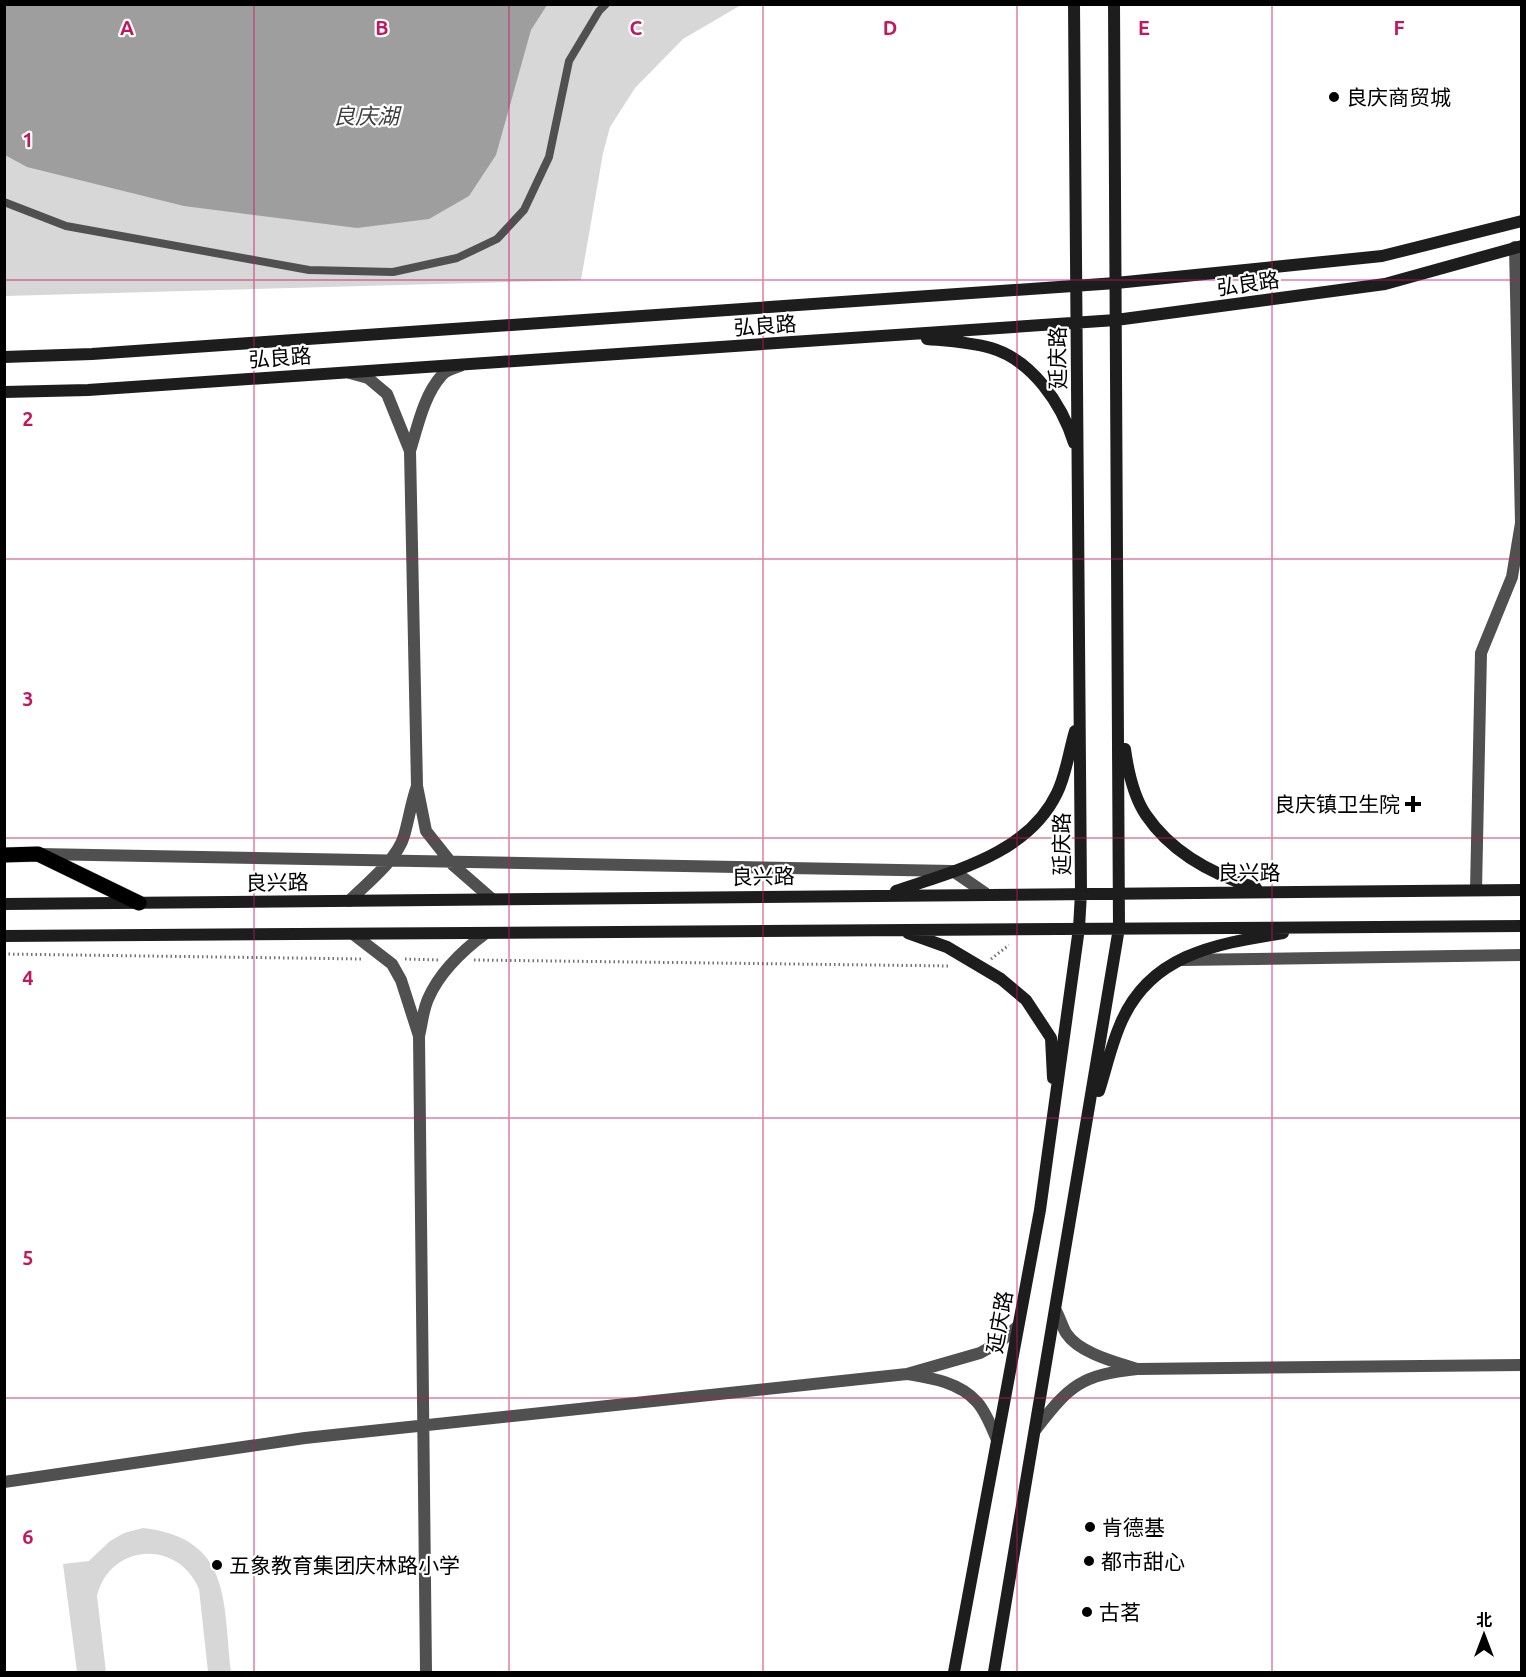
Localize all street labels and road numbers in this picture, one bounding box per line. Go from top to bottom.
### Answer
street label: 弘良路 [1215,267,1281,299]
street label: 弘良路 [733,311,797,339]
street label: 延庆路 [1045,327,1069,390]
street label: 弘良路 [248,343,312,371]
street label: 延庆路 [1049,813,1073,876]
street label: 良兴路 [1218,860,1281,884]
street label: 良兴路 [731,863,795,889]
street label: 良兴路 [245,869,309,895]
street label: 延庆路 [982,1289,1016,1355]

